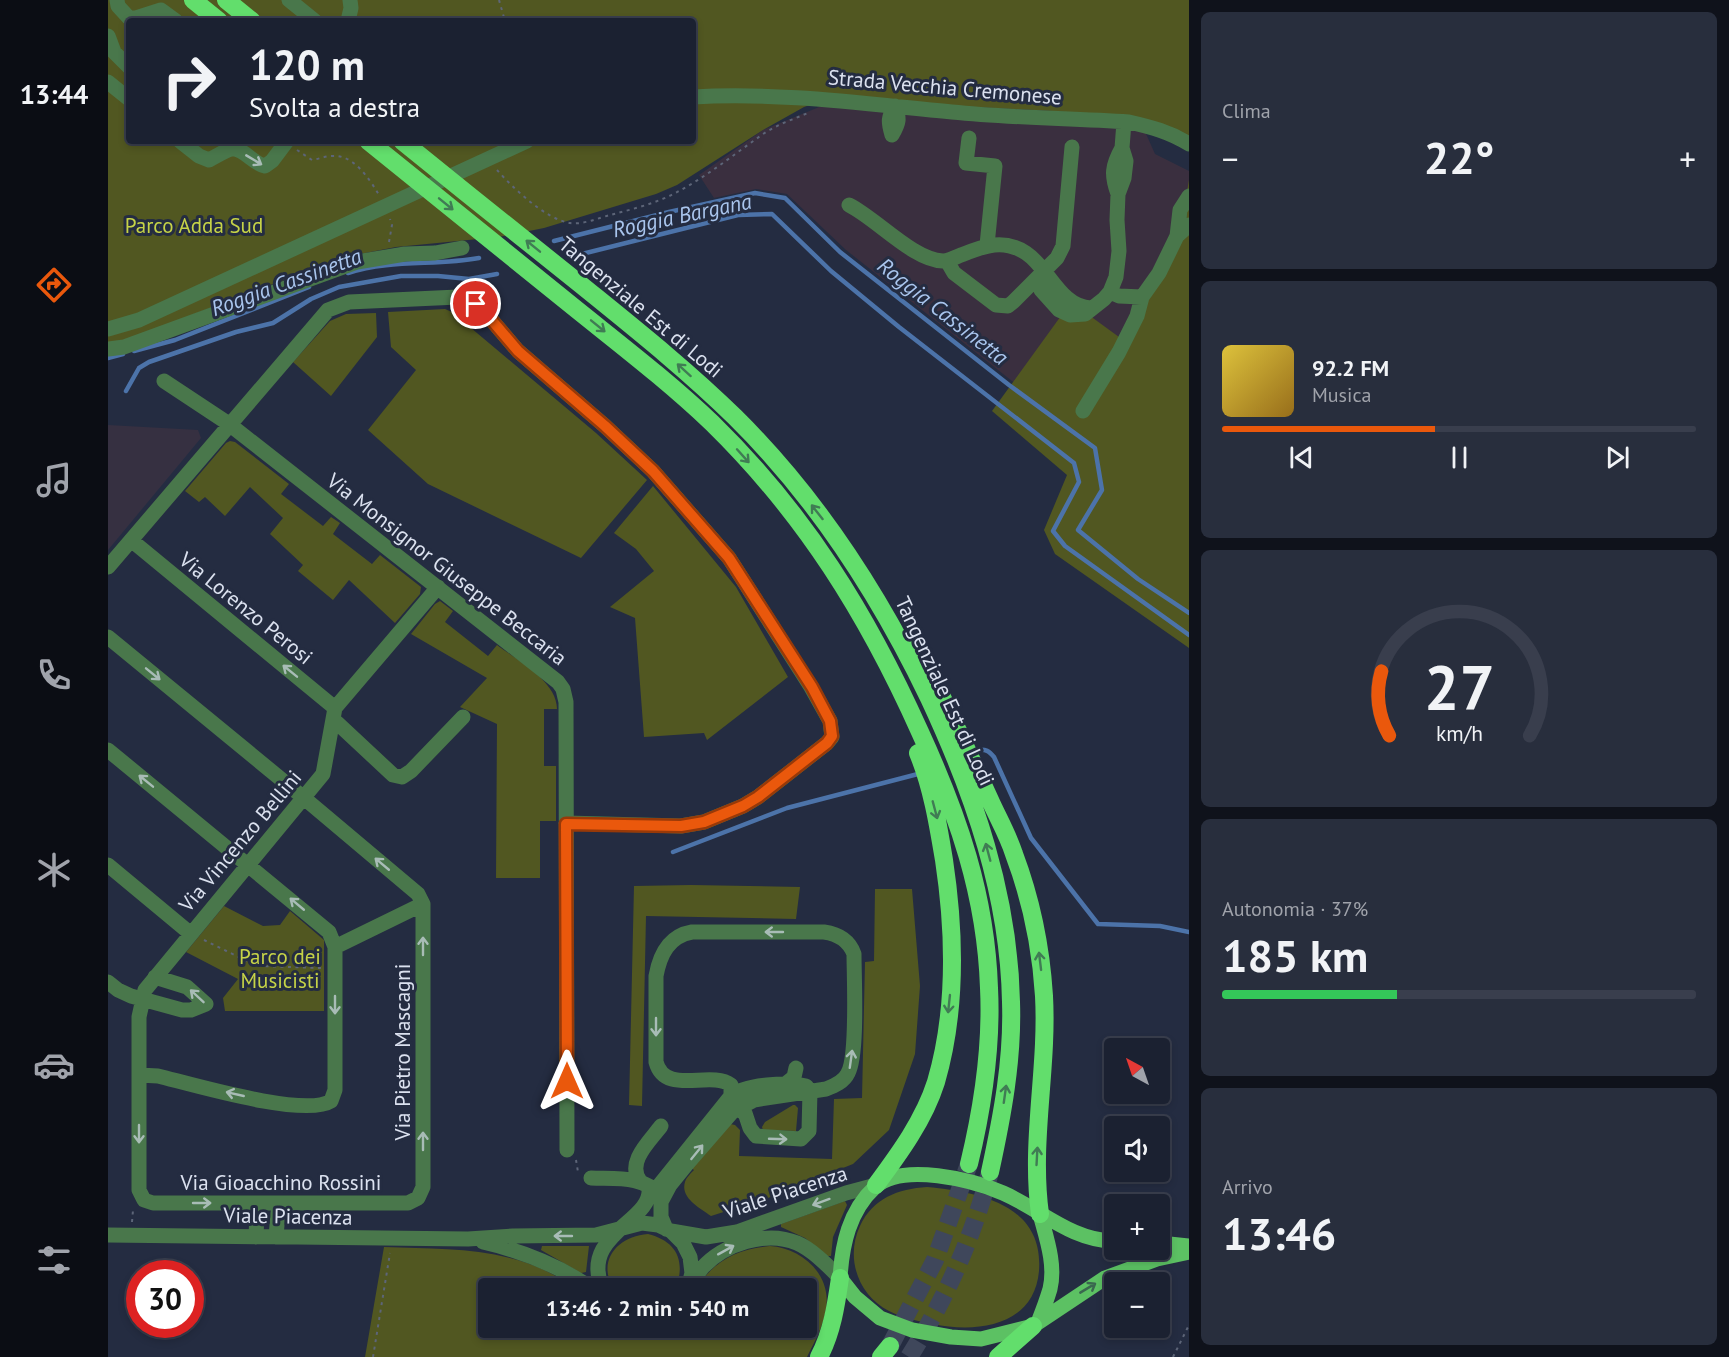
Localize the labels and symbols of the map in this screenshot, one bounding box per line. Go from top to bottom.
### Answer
street label: Strada Vecchia Cremonese [827,63,1063,111]
one-way arrow [245,154,262,167]
water label: Roggia Bargana [610,187,754,243]
one-way arrow [438,197,453,211]
park label: Parco Adda Sud [125,212,263,239]
street label: Tangenziale Est di Lodi [554,231,728,383]
one-way arrow [525,240,541,253]
water label: Roggia Cassinetta [207,242,365,322]
water label: Roggia Cassinetta [872,251,1014,371]
pin [450,278,501,329]
one-way arrow [590,320,606,333]
one-way arrow [677,363,692,377]
one-way arrow [736,448,750,463]
street label: Via Monsignor Giuseppe Beccaria [321,466,572,671]
one-way arrow [810,504,823,520]
street label: Via Lorenzo Perosi [173,545,318,670]
street label: Tangenziale Est di Lodi [889,592,1001,790]
one-way arrow [283,664,298,678]
one-way arrow [145,667,161,680]
street label: Via Vincenzo Bellini [172,765,307,918]
one-way arrow [138,774,154,787]
one-way arrow [930,801,941,820]
one-way arrow [982,843,994,862]
one-way arrow [374,857,390,870]
one-way arrow [289,898,305,911]
one-way arrow [765,926,785,938]
one-way arrow [417,937,429,957]
park label: Parco dei Musicisti [239,943,321,994]
one-way arrow [1034,952,1045,971]
street label: Via Pietro Mascagni [389,964,416,1141]
one-way arrow [189,988,204,1003]
one-way arrow [944,993,955,1013]
one-way arrow [329,995,341,1015]
one-way arrow [650,1016,662,1036]
north arrow [1104,1038,1170,1104]
position arrow [535,1049,599,1113]
one-way arrow [846,1050,857,1069]
one-way arrow [1000,1085,1011,1105]
one-way arrow [226,1088,245,1099]
one-way arrow [133,1123,145,1143]
one-way arrow [417,1132,429,1152]
one-way arrow [767,1133,787,1144]
one-way arrow [690,1145,703,1161]
one-way arrow [1032,1146,1043,1166]
street label: Viale Piacenza [718,1159,851,1225]
street label: Via Gioacchino Rossini [180,1169,381,1196]
one-way arrow [191,1197,211,1209]
one-way arrow [812,1198,830,1209]
street label: Viale Piacenza [222,1201,353,1231]
one-way arrow [553,1230,573,1242]
one-way arrow [717,1244,735,1255]
speed limit sign: 30 [126,1260,204,1338]
one-way arrow [1079,1282,1096,1294]

